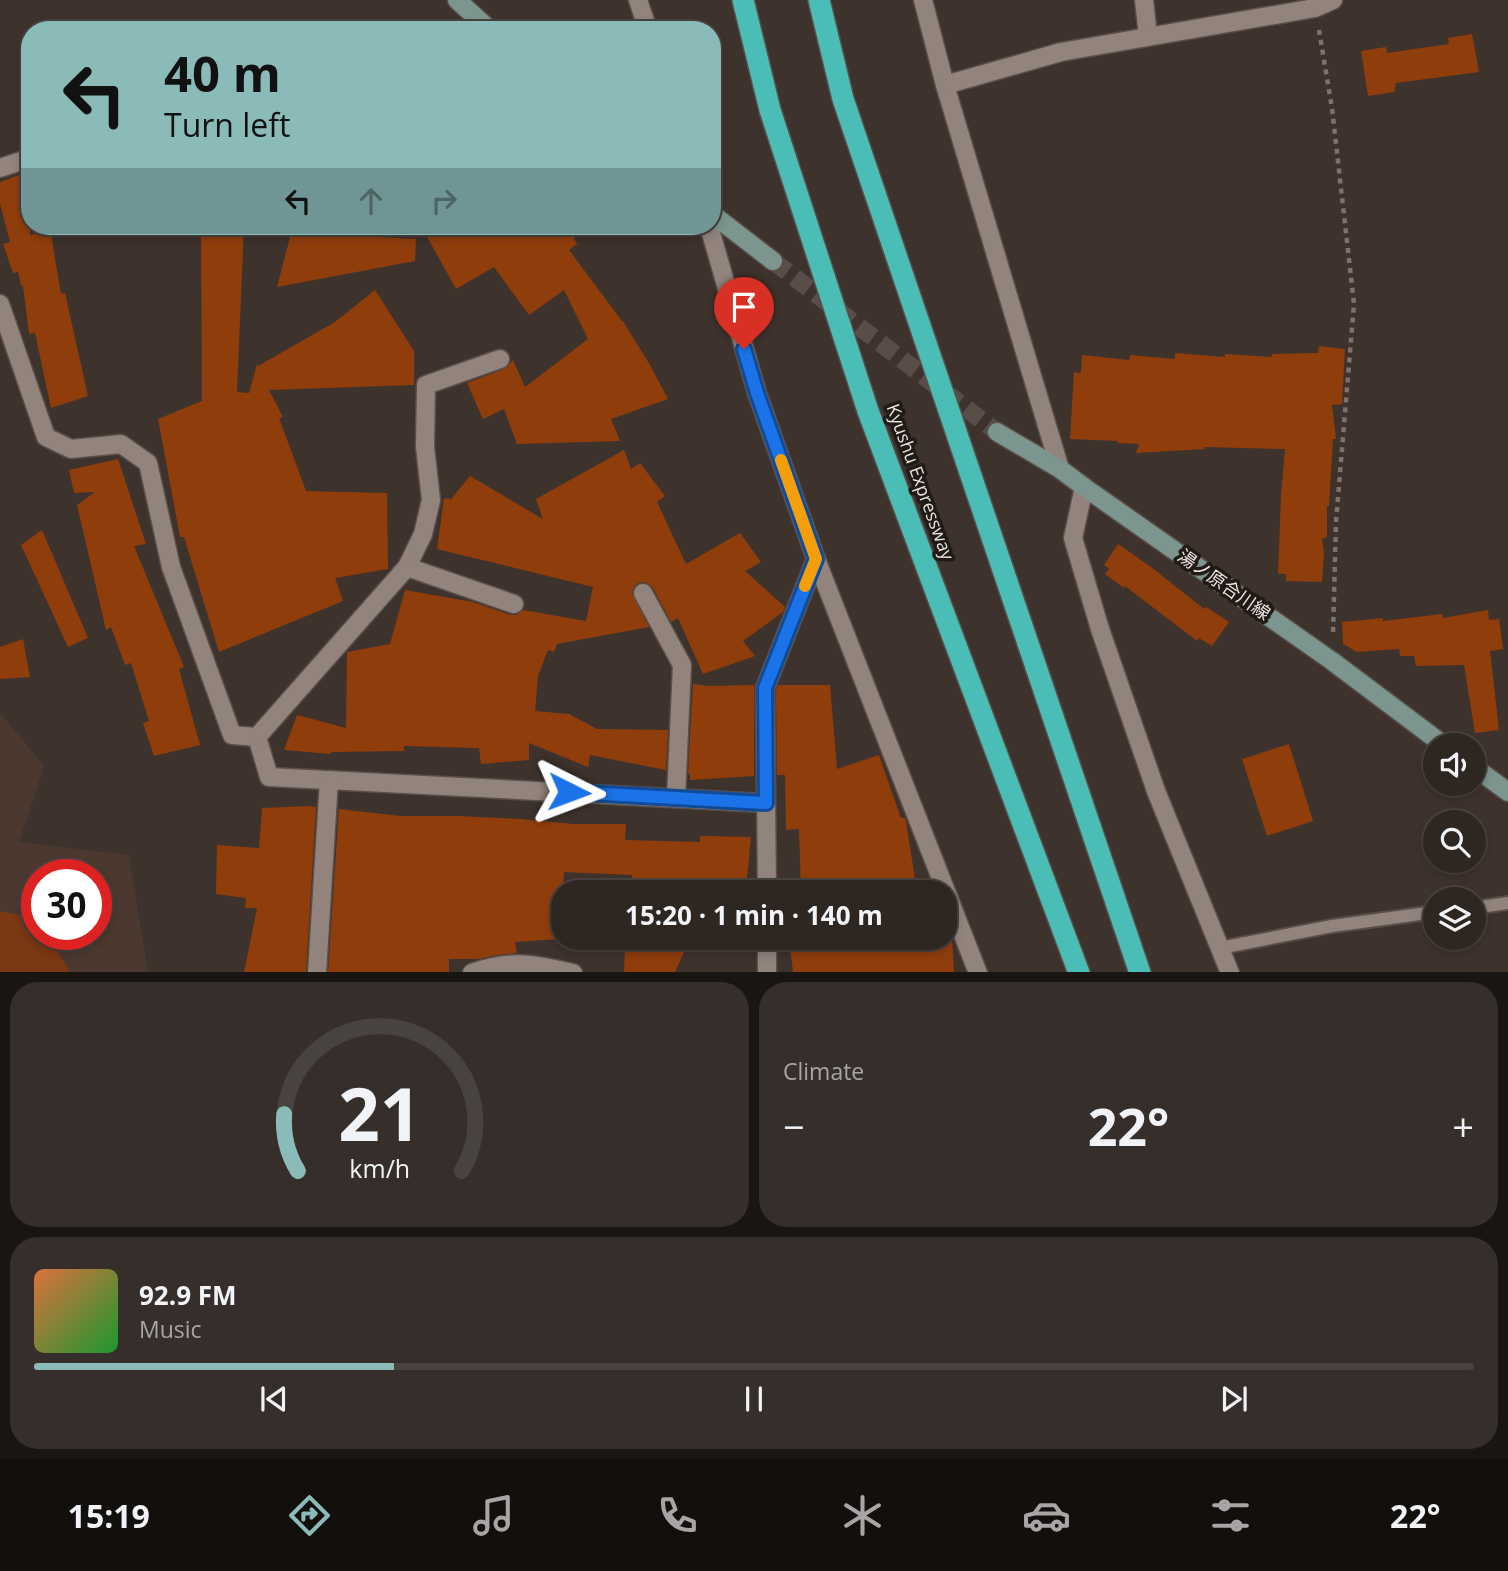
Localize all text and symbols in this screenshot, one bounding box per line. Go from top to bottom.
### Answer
text: 40 m [164,40,281,106]
icon: left [49,49,140,140]
text: Turn left [164,103,290,146]
icon: left [279,182,317,220]
icon: ahead [352,182,390,220]
icon: right [425,182,463,220]
pin [714,277,774,349]
icon: arrive [725,288,763,326]
street label: Kyushu Expressway [882,400,961,564]
street label: 湯ノ原合川線 [1173,543,1276,625]
map controls [1423,733,1486,950]
button: sound [1423,733,1486,796]
position arrow [532,755,606,829]
button: search [1423,810,1486,873]
speed limit sign: 30 [21,859,112,950]
button: layers [1423,887,1486,950]
text: 15:20 · 1 min · 140 m [625,897,883,933]
text: Climate [783,1055,864,1087]
text: 21 [338,1063,421,1162]
text: 22° [1088,1090,1169,1161]
text: − [783,1100,805,1152]
text: + [1452,1100,1474,1152]
text: km/h [349,1150,410,1184]
text: 92.9 FM [139,1277,237,1313]
text: Music [139,1313,202,1345]
icon: previous [255,1380,293,1418]
icon: pause [735,1380,773,1418]
icon: next [1215,1380,1253,1418]
icon: directions [285,1491,334,1540]
icon: music [469,1491,518,1540]
icon: phone [653,1491,702,1540]
icon: climate [838,1491,887,1540]
icon: car [1022,1491,1071,1540]
icon: filters [1206,1491,1255,1540]
text: 15:19 [68,1494,150,1537]
text: 22° [1390,1494,1440,1537]

